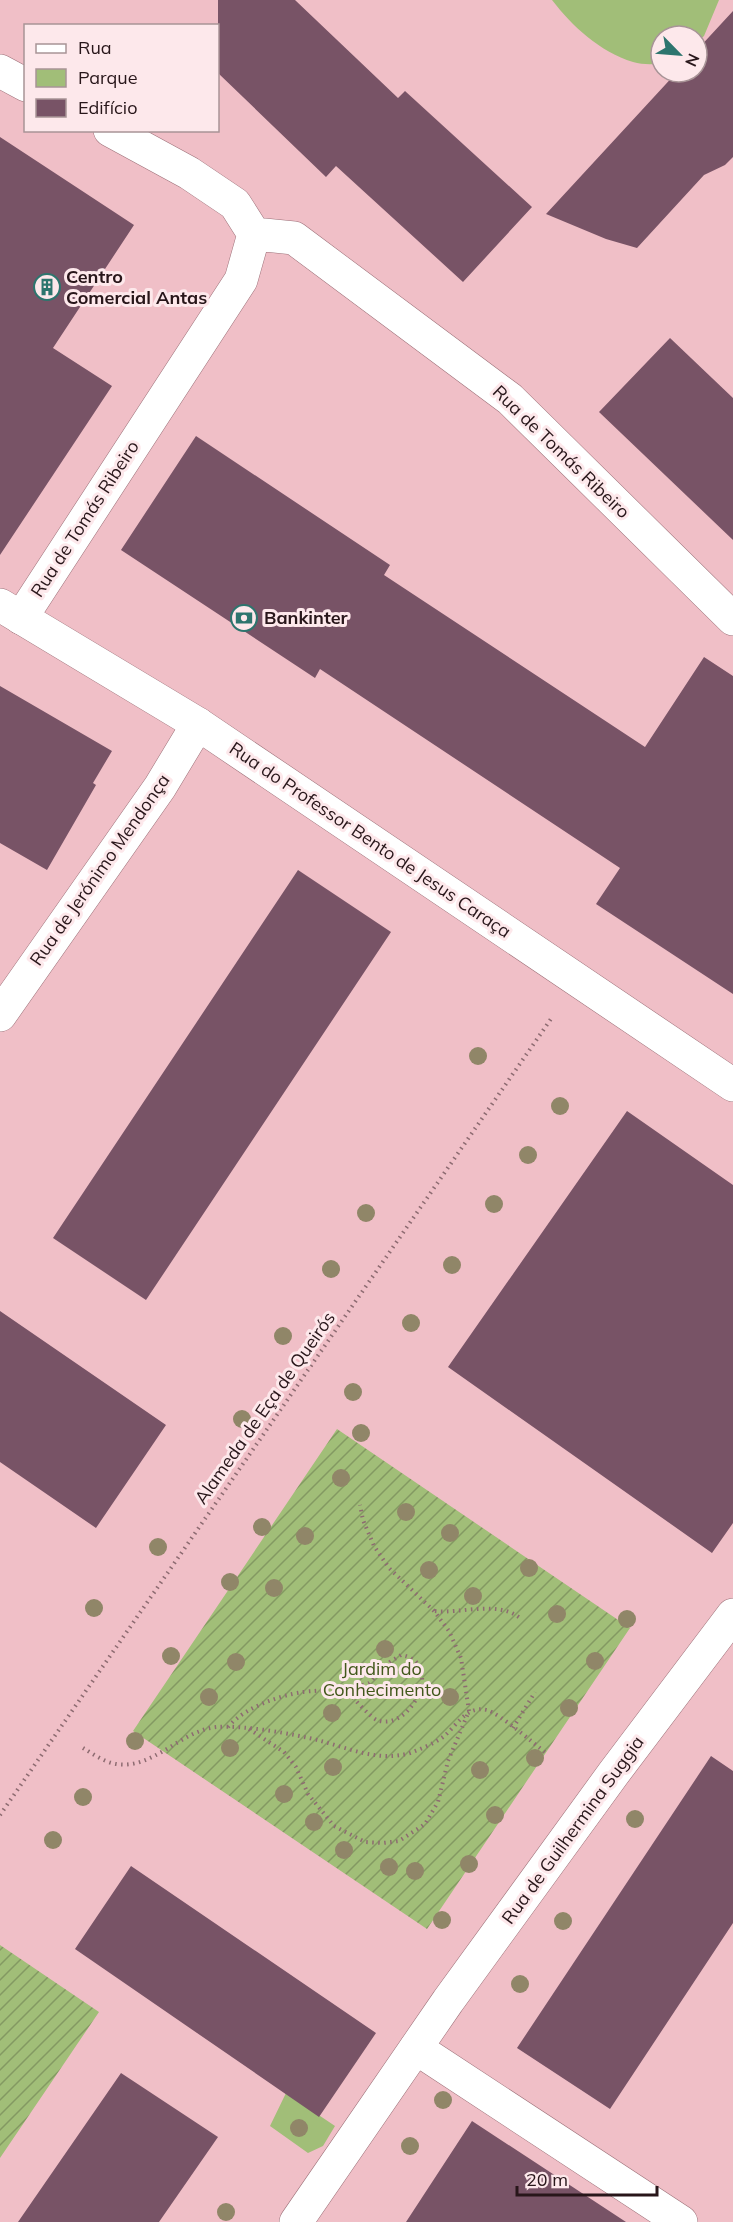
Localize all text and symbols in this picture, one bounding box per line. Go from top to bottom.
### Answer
legend [24,24,219,132]
north arrow [649,24,709,84]
text: Rua [78,36,112,59]
text: N [681,51,704,70]
text: Parque [78,66,137,89]
text: Edifício [78,96,137,119]
place label: Centro Comercial Antas [66,265,207,309]
building icon: Centro Comercial Antas [32,272,62,302]
street label: Rua de Tomás Ribeiro [488,380,635,523]
street label: Rua de Tomás Ribeiro [25,436,144,601]
bank icon: Bankinter [229,603,259,633]
place label: Bankinter [264,606,349,629]
street label: Rua do Professor Bento de Jesus Caraça [225,736,515,943]
street label: Rua de Jerónimo Mendonça [25,769,175,970]
street label: Alameda de Eça de Queirós [189,1307,340,1508]
park label: Jardim do Conhecimento [323,1657,441,1701]
street label: Rua de Guilhermina Suggia [497,1731,649,1928]
scale bar [517,2159,656,2197]
text: 20 m [526,2168,568,2191]

